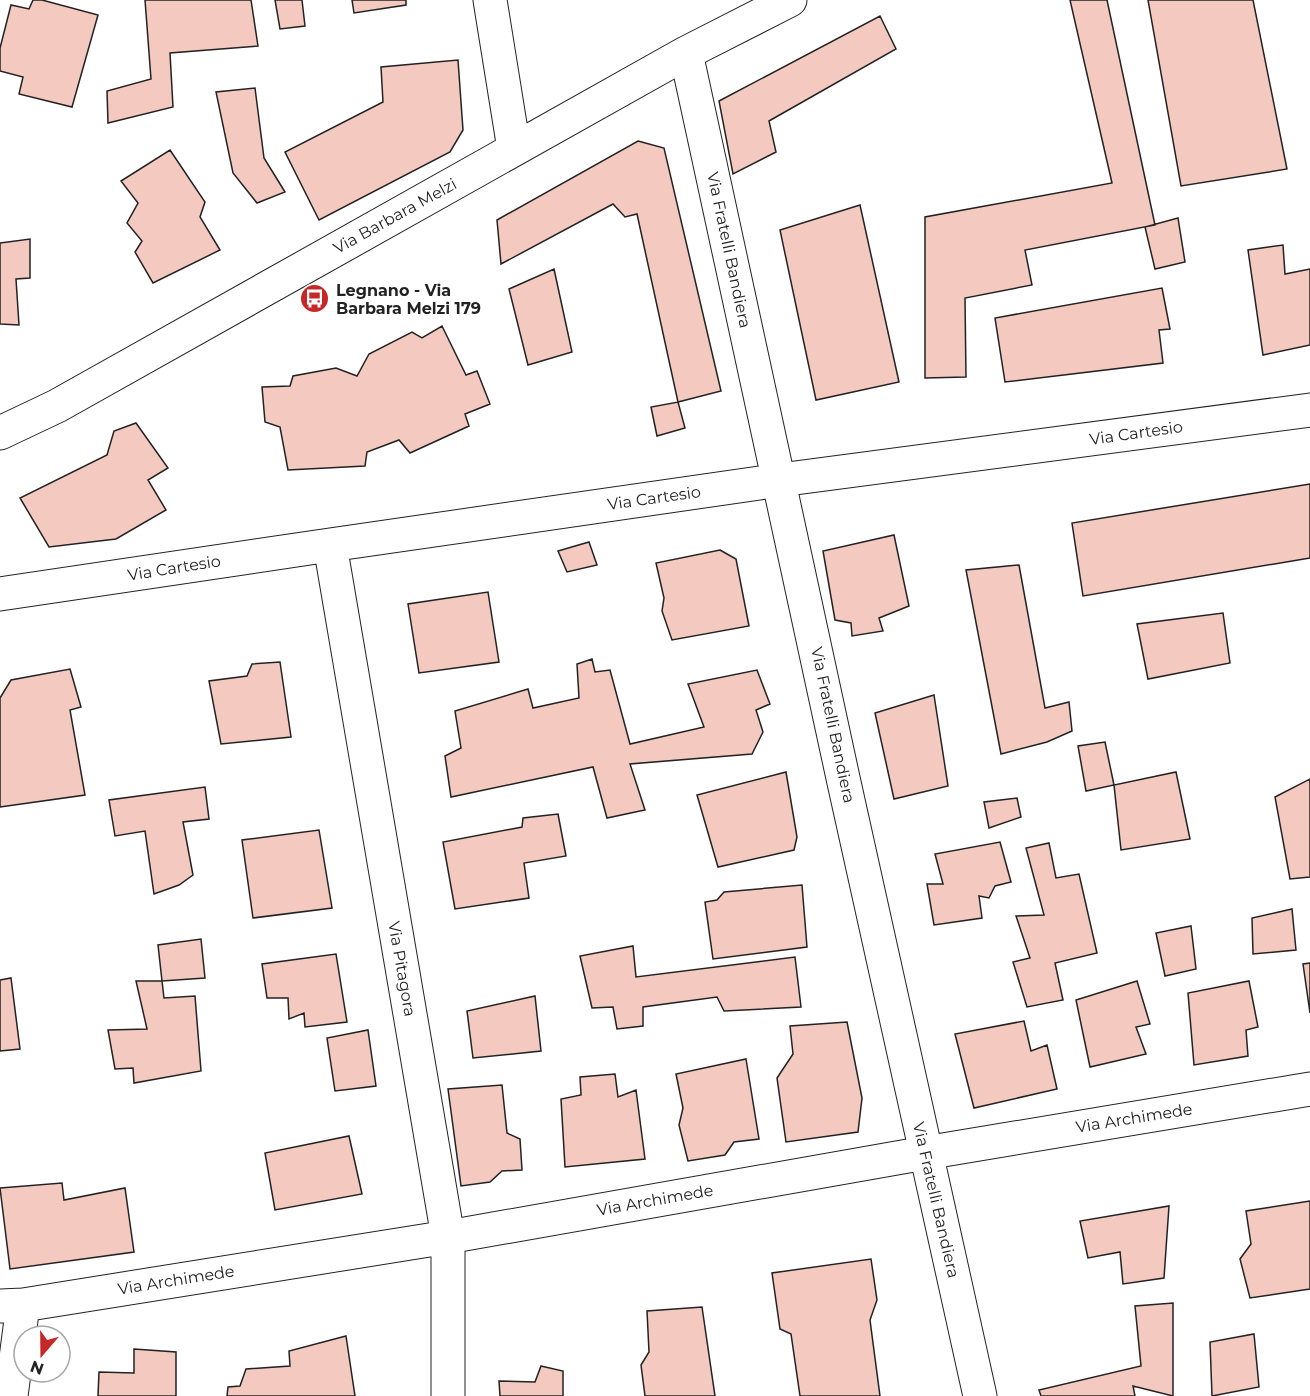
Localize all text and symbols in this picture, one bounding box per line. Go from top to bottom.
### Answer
street label: Via Fratelli Bandiera [703,170,755,330]
street label: Via Barbara Melzi [330,174,460,258]
place label: Legnano - Via Barbara Melzi 179 [336,281,481,318]
bus stop icon: Legnano - Via Barbara Melzi 179 [299,283,331,315]
street label: Via Cartesio [1088,417,1184,449]
street label: Via Cartesio [606,482,702,514]
street label: Via Cartesio [126,551,222,585]
street label: Via Fratelli Bandiera [807,645,859,805]
street label: Via Pitagora [384,920,420,1018]
street label: Via Archimede [1074,1099,1194,1137]
street label: Via Fratelli Bandiera [909,1120,963,1280]
street label: Via Archimede [595,1180,715,1220]
street label: Via Archimede [116,1261,236,1299]
north arrow [12,1324,72,1384]
text: N [28,1356,46,1379]

